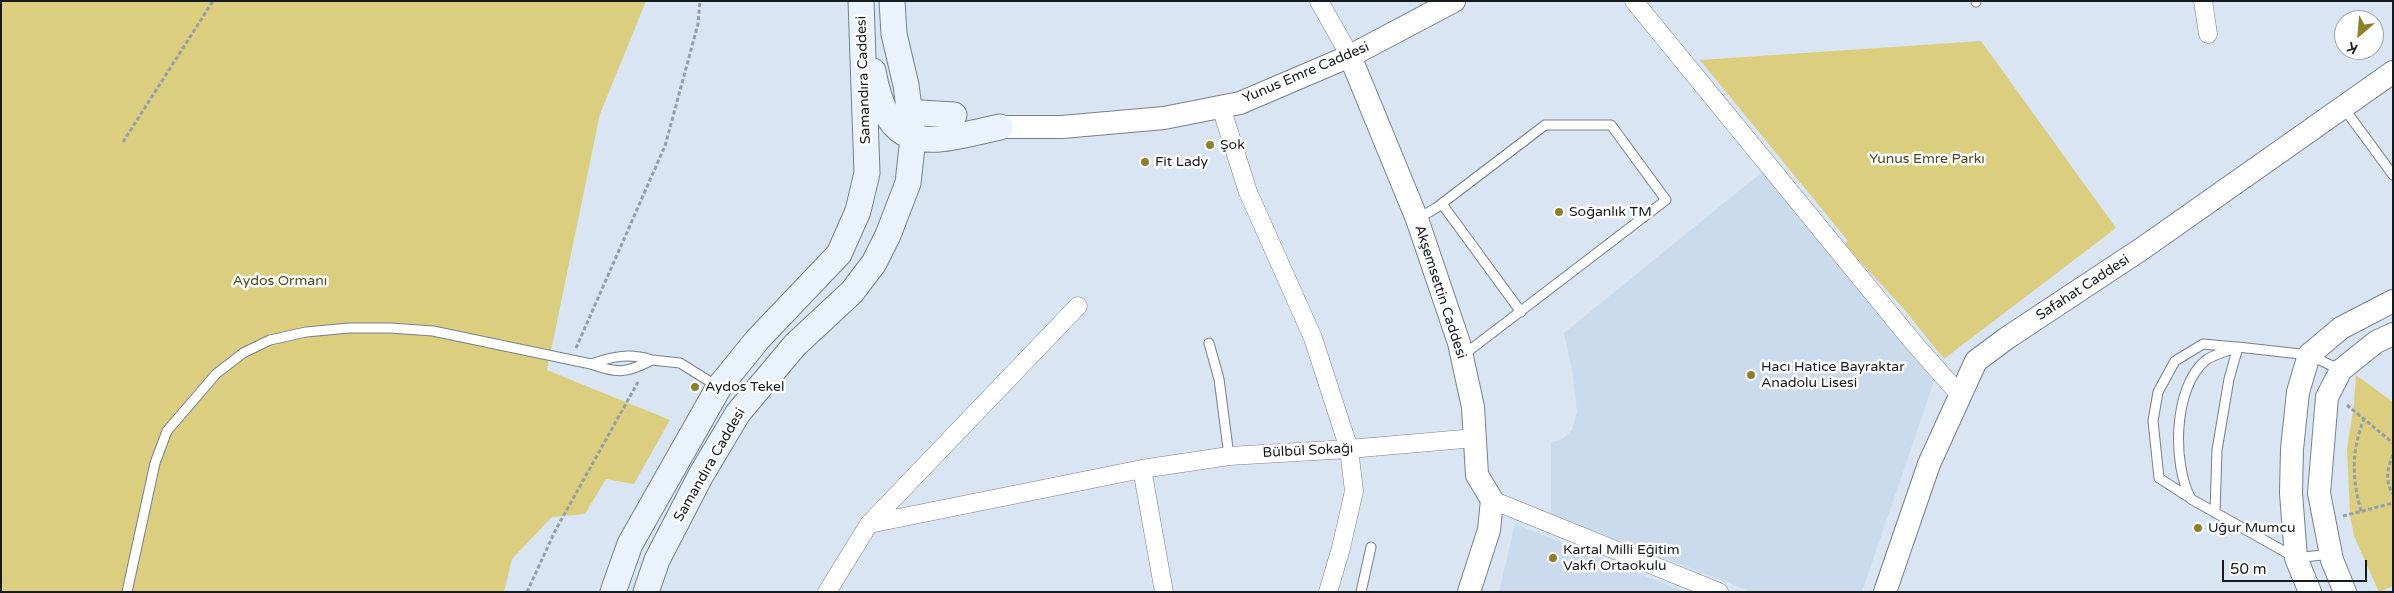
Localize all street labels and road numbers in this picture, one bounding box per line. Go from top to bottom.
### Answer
street label: Samandıra Caddesi [853,16,875,144]
street label: Yunus Emre Caddesi [1240,39,1372,107]
street label: Akşemsettin Caddesi [1410,223,1470,361]
street label: Safahat Caddesi [2033,252,2133,324]
street label: Samandıra Caddesi [671,405,749,525]
street label: Bülbül Sokağı [1262,440,1354,462]

